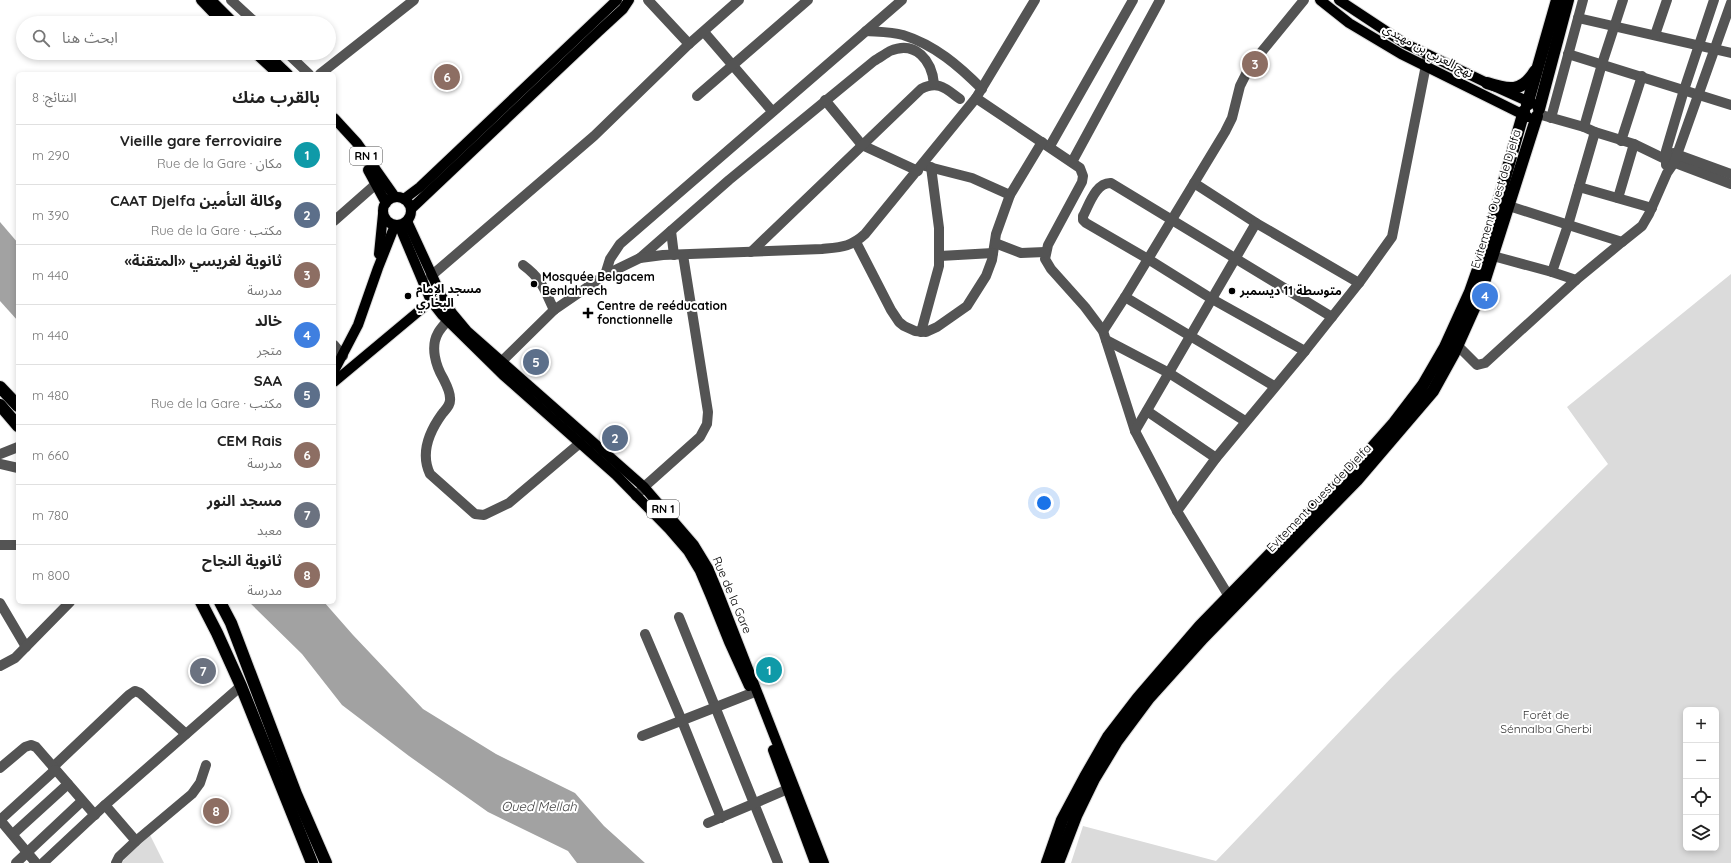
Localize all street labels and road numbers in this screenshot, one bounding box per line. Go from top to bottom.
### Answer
street label: نهج العربي بن مهيدي [1379,20,1476,83]
street label: Evitement Ouest de Djelfa [1467,128,1524,270]
road number: RN 1 [350,147,382,165]
street label: Evitement Ouest de Djelfa [1263,440,1374,555]
road number: RN 1 [647,500,679,518]
street label: Rue de la Gare [709,554,756,636]

